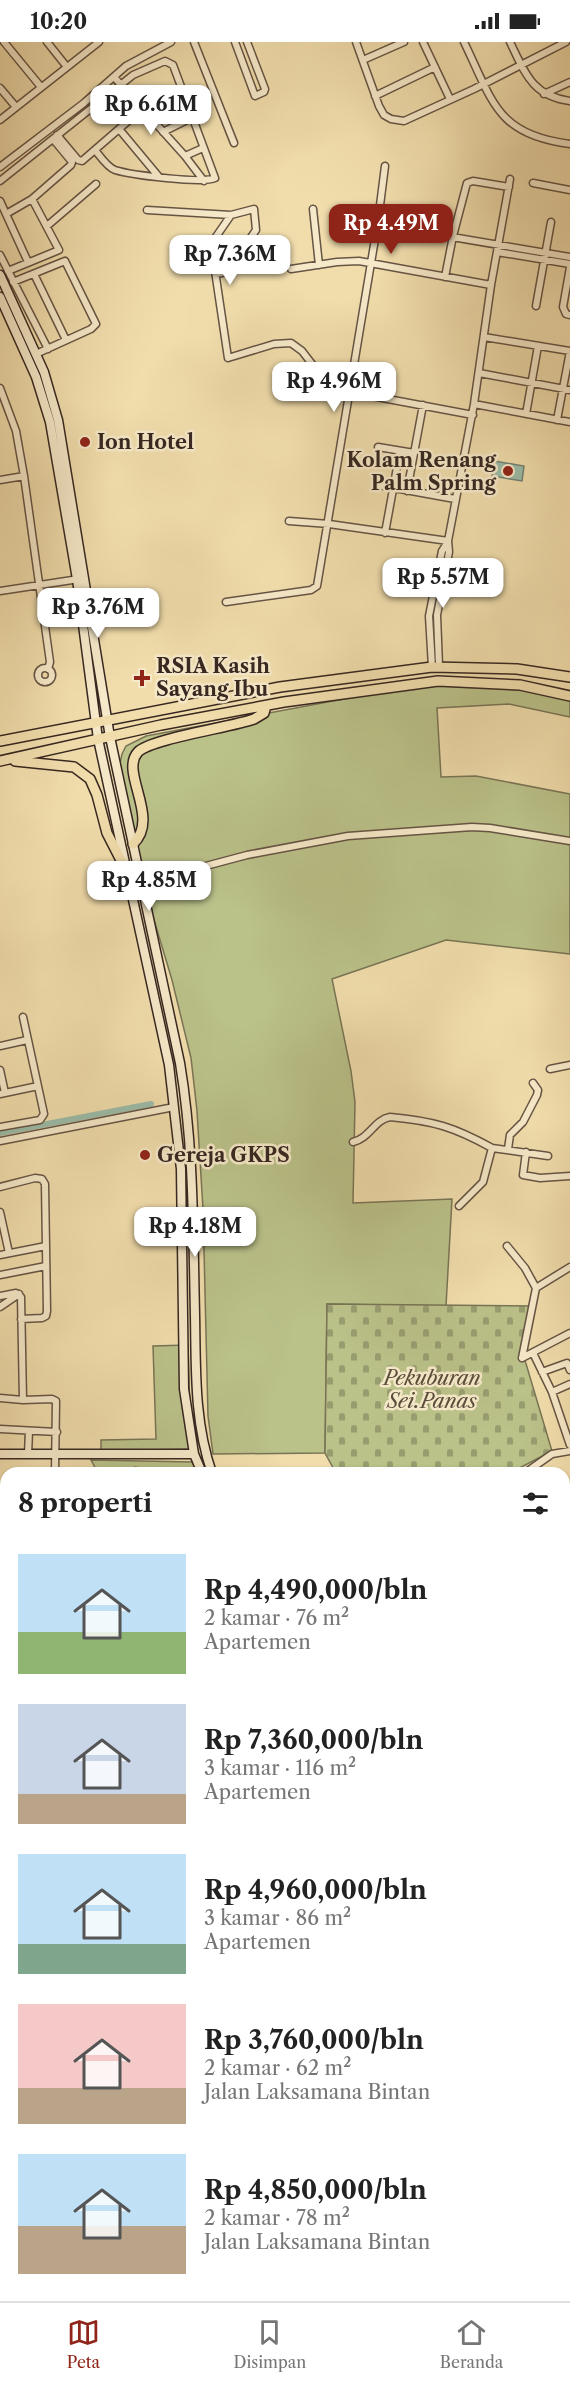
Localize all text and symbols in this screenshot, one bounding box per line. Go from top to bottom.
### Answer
text: 10:20 [30,8,87,35]
pin: Rp 6.61M [89,85,213,136]
text: Rp 6.61M [104,92,198,116]
pin: Rp 4.49M [329,204,453,255]
text: Rp 4.49M [343,211,439,235]
pin: Rp 7.36M [168,235,292,286]
text: Rp 7.36M [183,242,277,266]
pin: Rp 4.96M [272,362,396,413]
text: Rp 4.96M [286,369,382,393]
place label: Ion Hotel [97,430,194,454]
marker: Ion Hotel [78,435,92,449]
place label: Kolam Renang Palm Spring [346,448,496,495]
marker: Kolam Renang Palm Spring [501,464,515,478]
pin: Rp 5.57M [381,558,505,609]
text: Rp 5.57M [396,565,490,589]
pin: Rp 3.76M [36,588,160,639]
text: Rp 3.76M [51,595,145,619]
place label: RSIA Kasih Sayang Ibu [156,654,270,701]
marker: RSIA Kasih Sayang Ibu [133,669,151,687]
pin: Rp 4.85M [87,861,211,912]
text: Rp 4.85M [101,868,197,892]
place label: Gereja GKPS [157,1143,290,1167]
marker: Gereja GKPS [138,1148,152,1162]
pin: Rp 4.18M [133,1207,257,1258]
text: Rp 4.18M [148,1214,242,1238]
park label: Pekuburan Sei.Panas [381,1366,481,1413]
text: 8 properti [18,1487,152,1519]
icon: filters [519,1487,552,1520]
text: Rp 4,490,000/bln [204,1574,427,1606]
icon: home [66,1578,138,1650]
text: 2 kamar · 76 m² [204,1606,349,1630]
text: Apartemen [204,1630,311,1654]
text: Rp 7,360,000/bln [204,1724,423,1756]
icon: home [66,1728,138,1800]
text: 3 kamar · 116 m² [204,1756,356,1780]
text: Apartemen [204,1780,311,1804]
text: Rp 4,960,000/bln [204,1874,427,1906]
icon: home [66,1878,138,1950]
text: 3 kamar · 86 m² [204,1906,351,1930]
text: Apartemen [204,1930,311,1954]
text: Rp 3,760,000/bln [204,2024,424,2056]
icon: home [66,2028,138,2100]
text: 2 kamar · 62 m² [204,2056,351,2080]
text: Jalan Laksamana Bintan [204,2080,430,2104]
text: Rp 4,850,000/bln [204,2174,427,2206]
icon: home [66,2178,138,2250]
text: 2 kamar · 78 m² [204,2206,350,2230]
text: Jalan Laksamana Bintan [204,2230,430,2254]
tab: Peta [67,2316,100,2372]
tab: Disimpan [233,2316,306,2372]
tab: Beranda [440,2316,503,2372]

